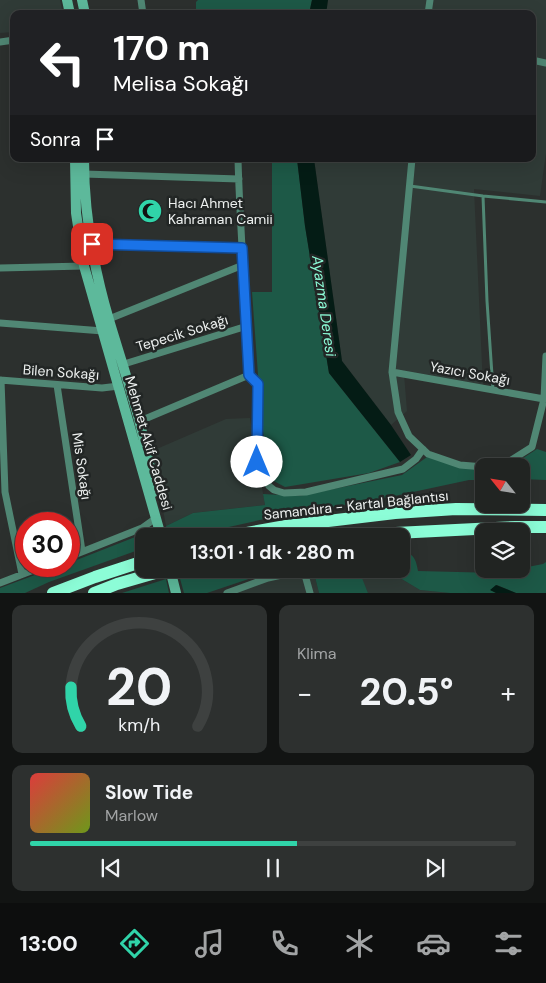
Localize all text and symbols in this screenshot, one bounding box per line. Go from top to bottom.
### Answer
text: 170 m [113,25,210,71]
icon: left [30,30,95,95]
text: Melisa Sokağı [113,69,249,98]
icon: arrive [91,125,119,153]
text: Sonra [30,127,81,152]
place label: Hacı Ahmet Kahraman Camii [168,194,273,228]
mosque icon: Hacı Ahmet Kahraman Camii [137,198,163,224]
pin [71,223,113,265]
icon: arrive [78,230,106,258]
water label: Ayazma Deresi [307,253,341,359]
street label: Tepecik Sokağı [134,310,230,356]
street label: Yazıcı Sokağı [429,357,511,389]
street label: Bilen Sokağı [22,360,100,384]
street label: Mehmet Akif Caddesi [121,374,177,512]
street label: Mis Sokağı [68,431,96,501]
position arrow [230,435,282,487]
north arrow [475,458,530,512]
map controls [475,458,530,578]
street label: Samandıra - Kartal Bağlantısı [263,486,449,524]
speed limit sign: 30 [15,512,80,577]
button: layers [475,523,530,578]
text: 13:01 · 1 dk · 280 m [190,540,355,565]
text: Klima [297,643,336,664]
text: 20 [106,653,173,721]
text: 20.5° [359,667,454,717]
text: − [297,675,312,712]
text: + [501,675,516,712]
text: km/h [118,713,161,737]
text: Slow Tide [105,780,193,805]
text: Marlow [105,805,158,826]
icon: previous [97,854,125,882]
icon: pause [259,854,287,882]
icon: next [421,854,449,882]
icon: directions [117,926,152,961]
icon: music [192,926,227,961]
icon: phone [267,926,302,961]
icon: climate [342,926,377,961]
icon: car [416,926,451,961]
icon: filters [491,926,526,961]
text: 13:00 [20,929,78,958]

